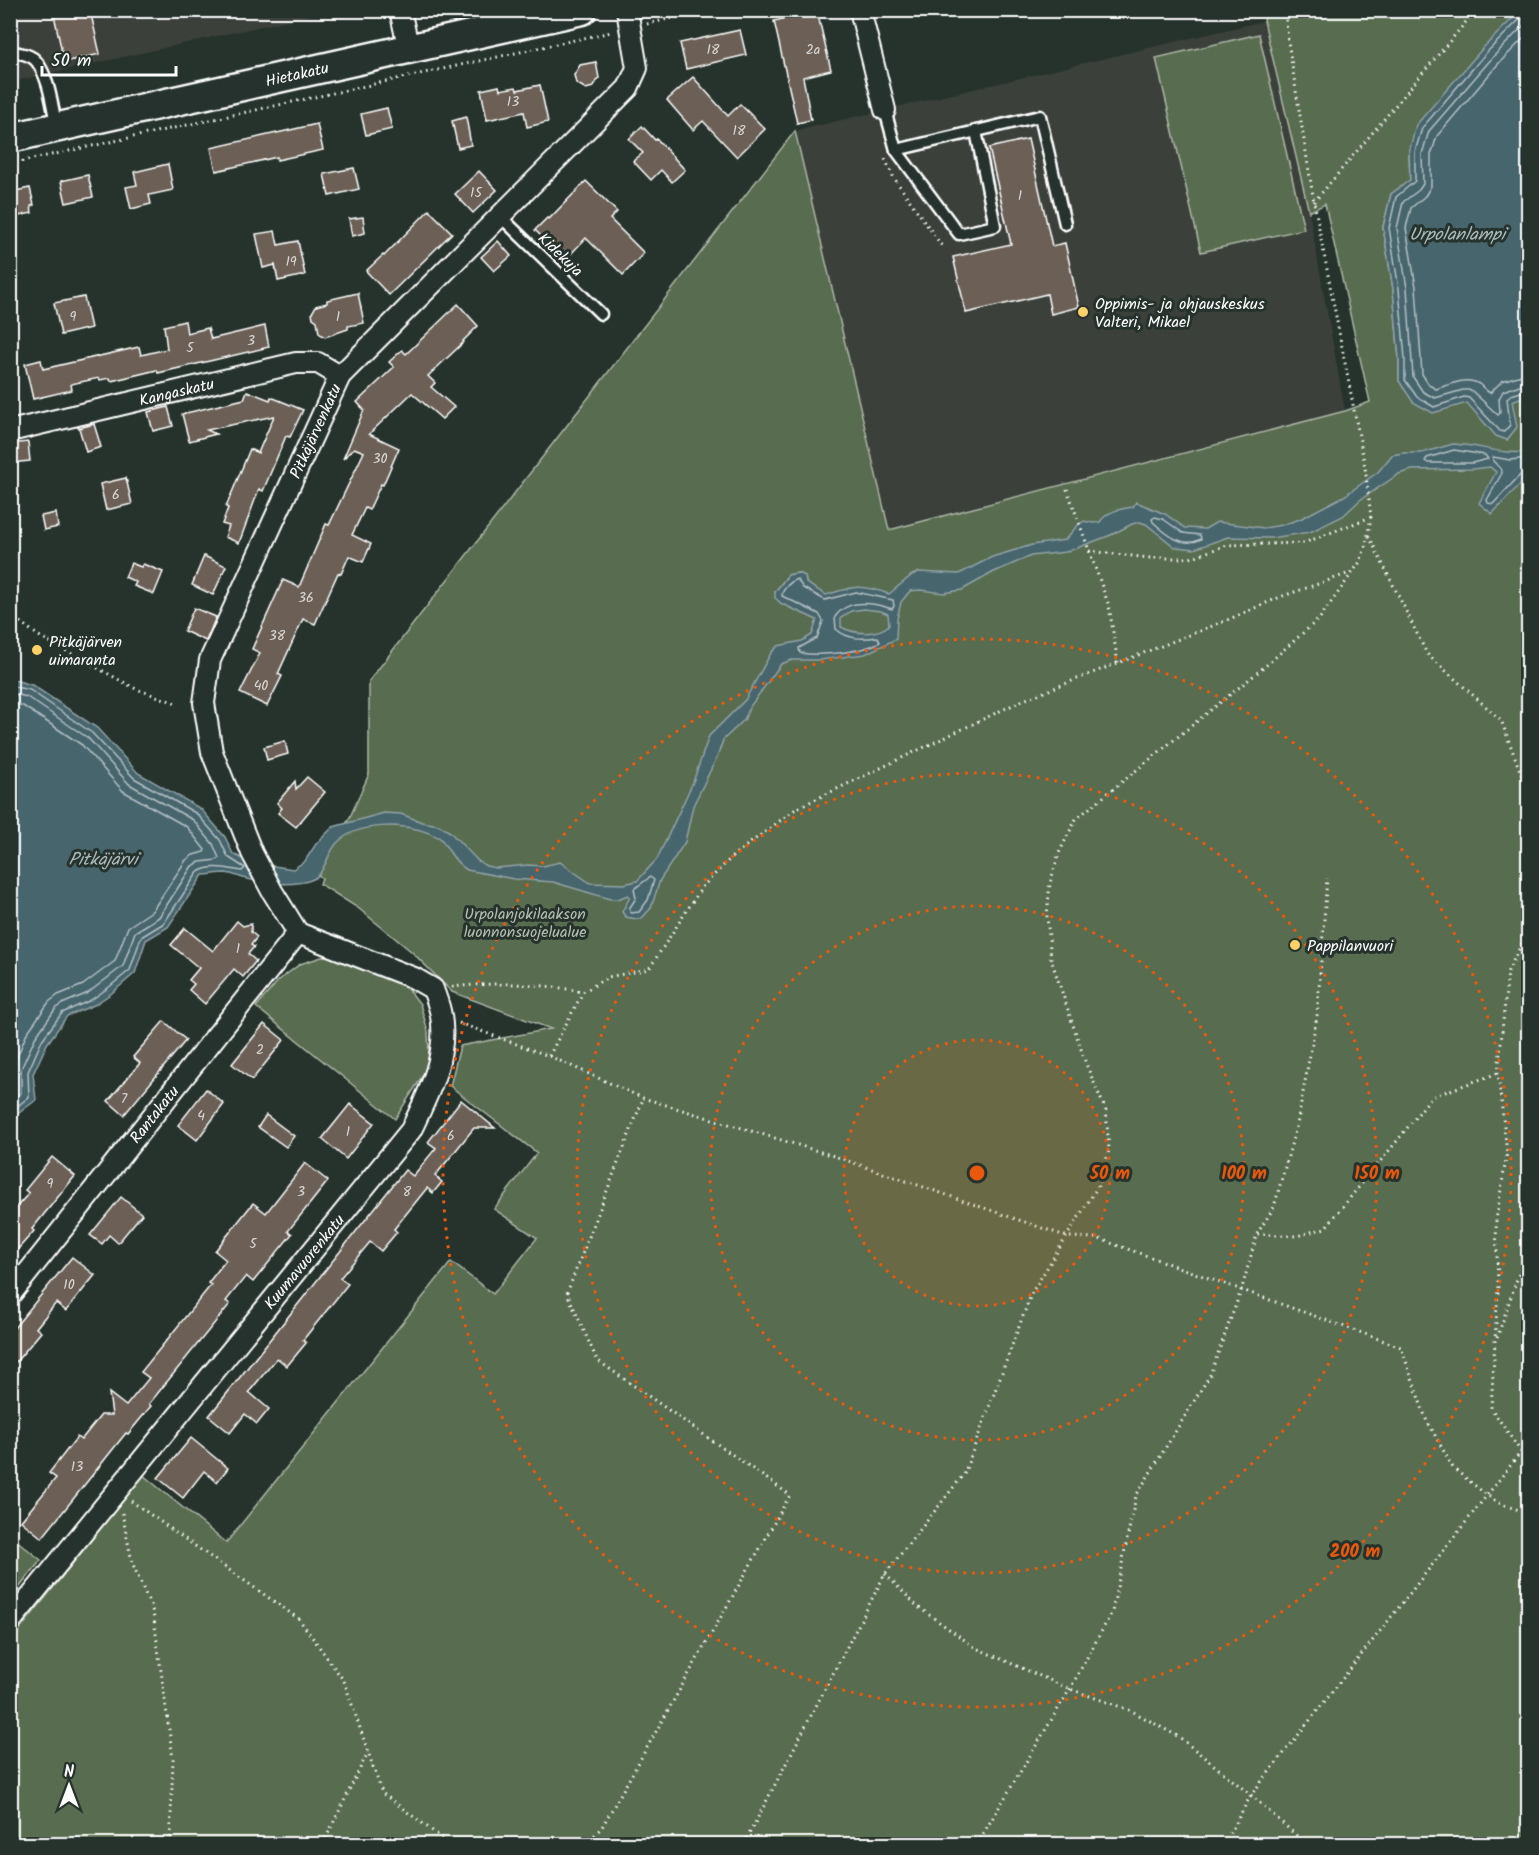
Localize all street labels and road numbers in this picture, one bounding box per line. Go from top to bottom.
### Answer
street label: Hietakatu [263,56,332,94]
street label: Kidekuja [531,227,589,283]
street label: Kangaskatu [137,372,217,414]
street label: Pitkäjärvenkatu [284,380,349,483]
street label: Rantakatu [124,1081,186,1150]
street label: Kuumavuorenkatu [258,1209,352,1316]

